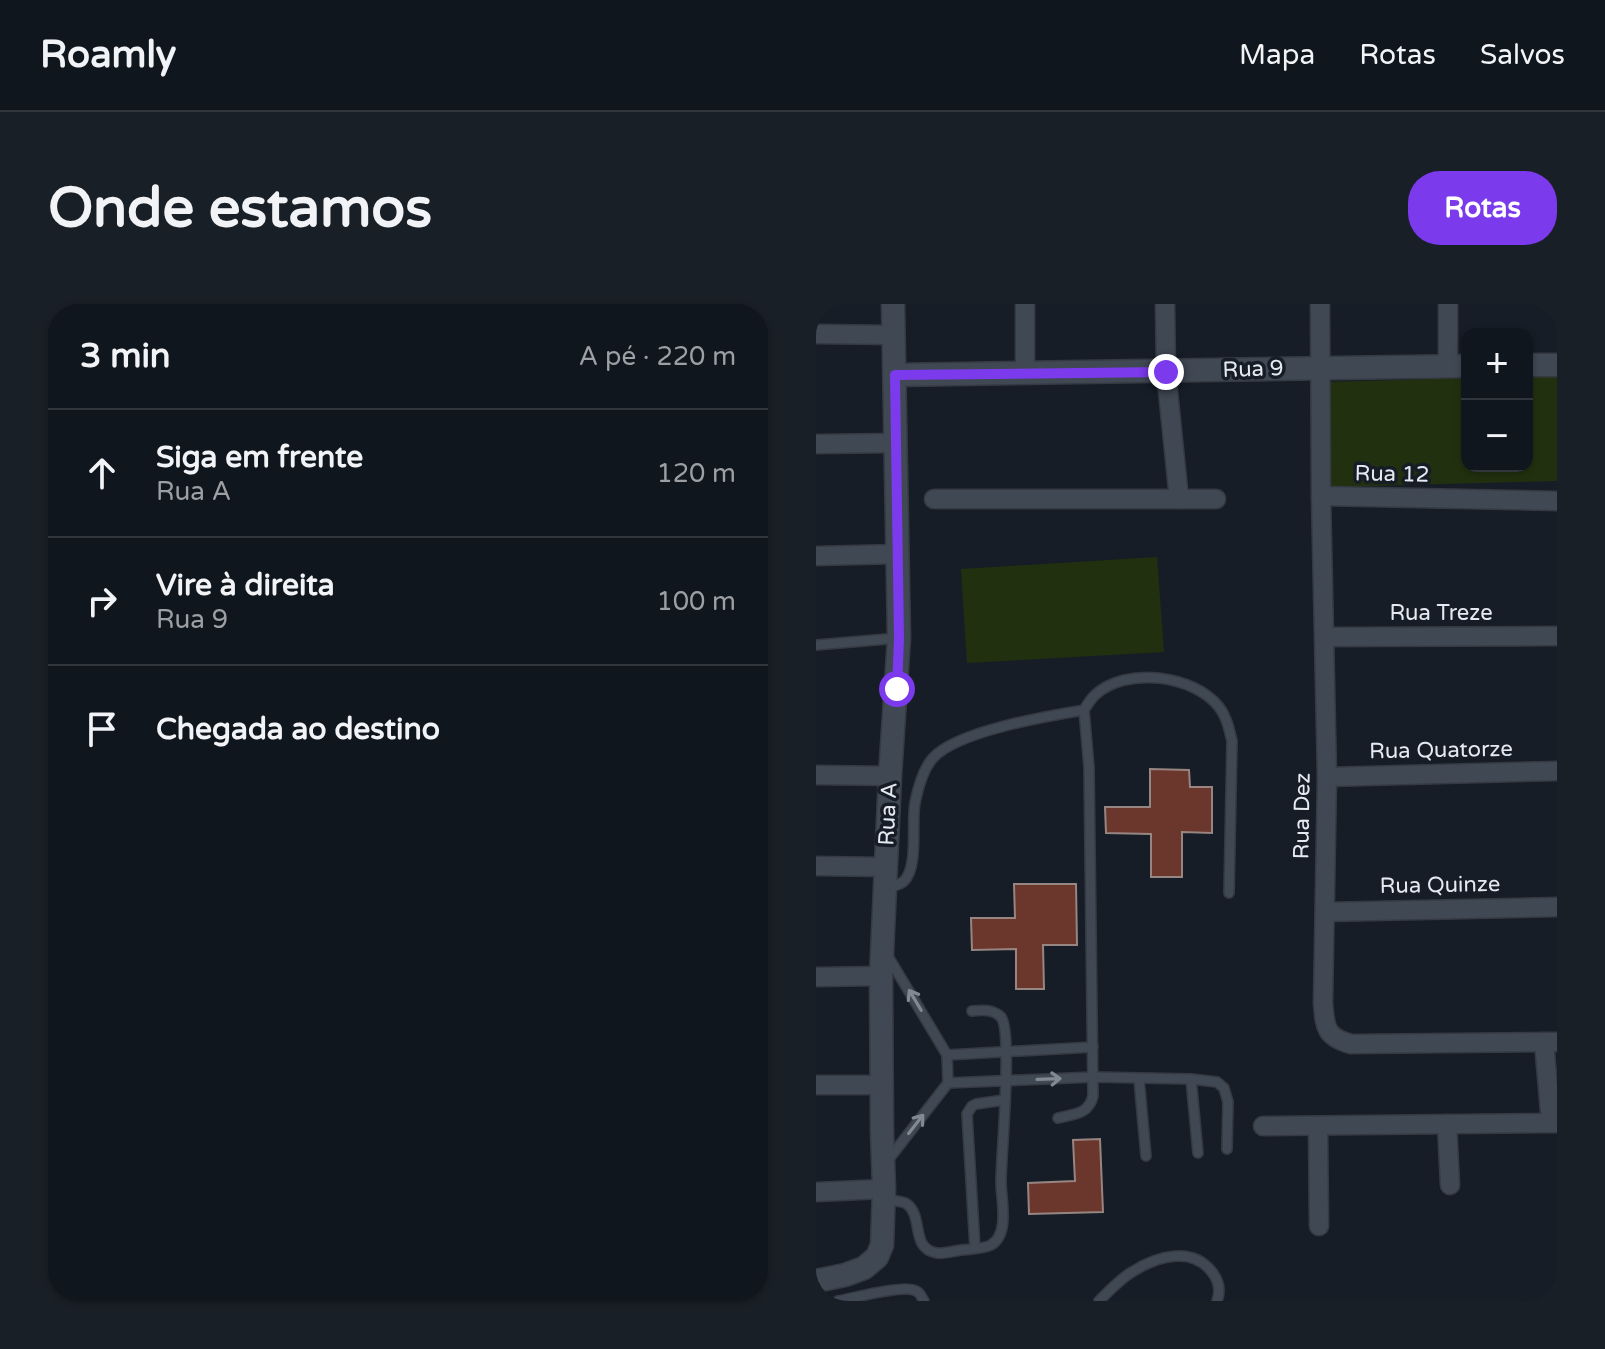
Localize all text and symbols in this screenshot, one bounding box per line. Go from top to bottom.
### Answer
text: Roamly [40,32,176,78]
text: Mapa [1239,38,1315,72]
text: Rotas [1359,38,1436,72]
text: Salvos [1480,38,1565,72]
button: Rotas [1408,171,1557,245]
text: Onde estamos [48,175,432,242]
map controls [1461,328,1533,472]
button: + [1461,328,1533,400]
text: 3 min [80,336,171,377]
text: A pé · 220 m [579,341,736,372]
route end [1148,354,1184,390]
street label: Rua 9 [1222,355,1284,383]
button: − [1461,400,1533,472]
text: Siga em frente [156,439,363,476]
icon: ahead [80,451,124,495]
text: 120 m [656,458,736,489]
street label: Rua 12 [1354,460,1430,488]
text: Rua A [156,476,231,507]
text: Vire à direita [156,567,335,604]
icon: right [80,579,124,623]
text: 100 m [656,586,736,617]
street label: Rua Treze [1389,600,1493,626]
text: Rua 9 [156,604,228,635]
route start [879,671,915,707]
icon: arrive [80,707,124,751]
text: Chegada ao destino [156,711,440,748]
street label: Rua Quatorze [1369,736,1513,764]
street label: Rua Dez [1288,772,1316,860]
street label: Rua A [873,782,903,846]
street label: Rua Quinze [1380,871,1500,899]
one-way arrow [907,989,922,1013]
one-way arrow [1035,1071,1062,1086]
one-way arrow [907,1114,924,1135]

